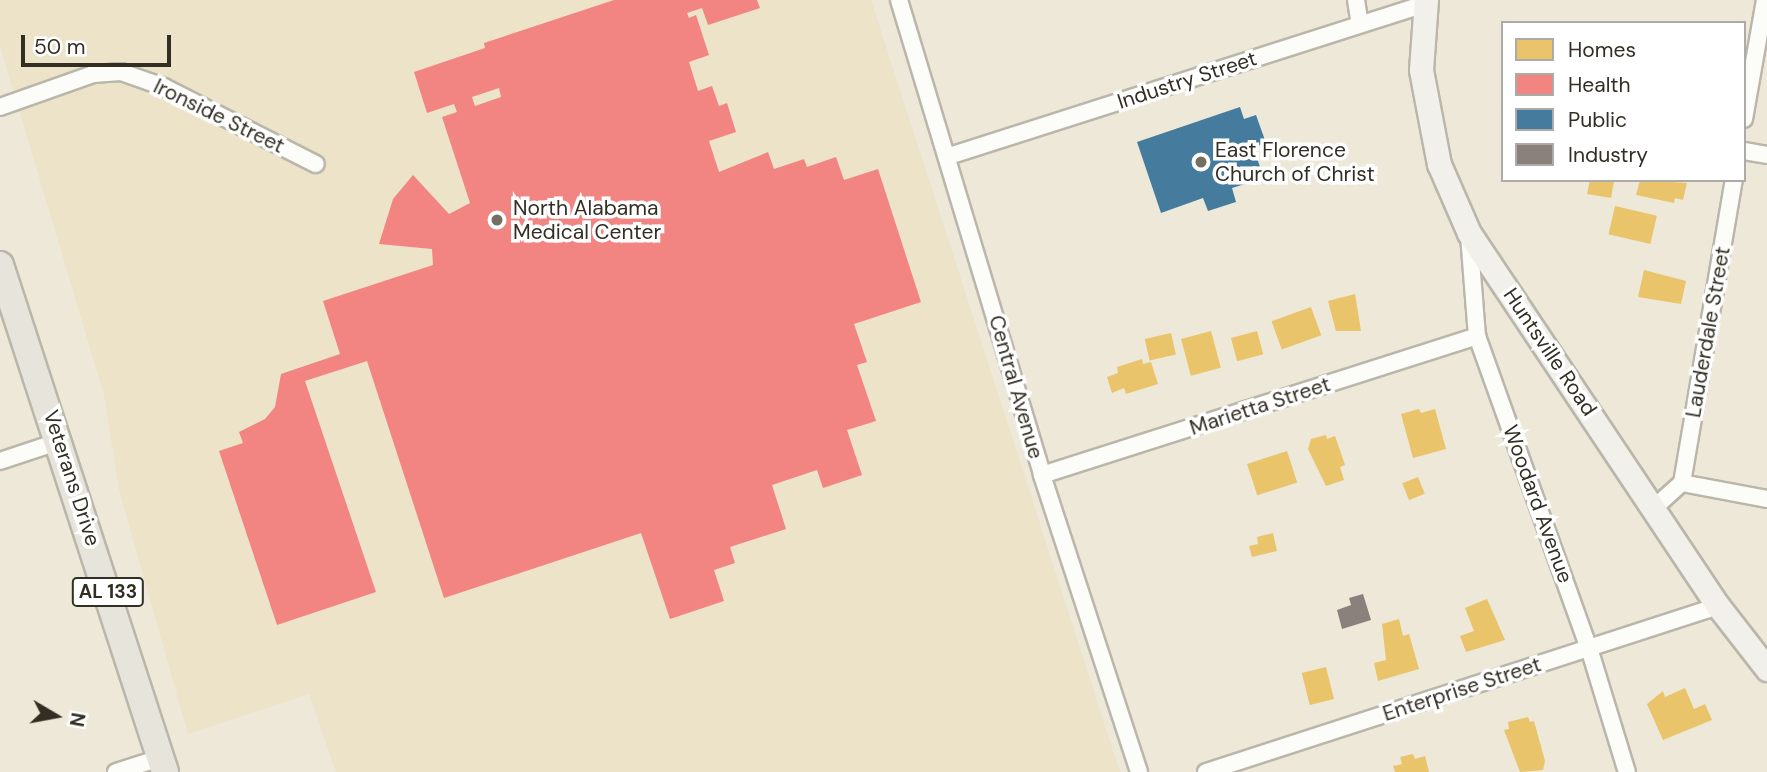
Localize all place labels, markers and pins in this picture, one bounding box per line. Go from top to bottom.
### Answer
place label: East Florence Church of Christ [1215,137,1375,187]
marker: East Florence Church of Christ [1193,154,1209,170]
place label: North Alabama Medical Center [513,195,661,245]
marker: North Alabama Medical Center [487,210,507,230]

